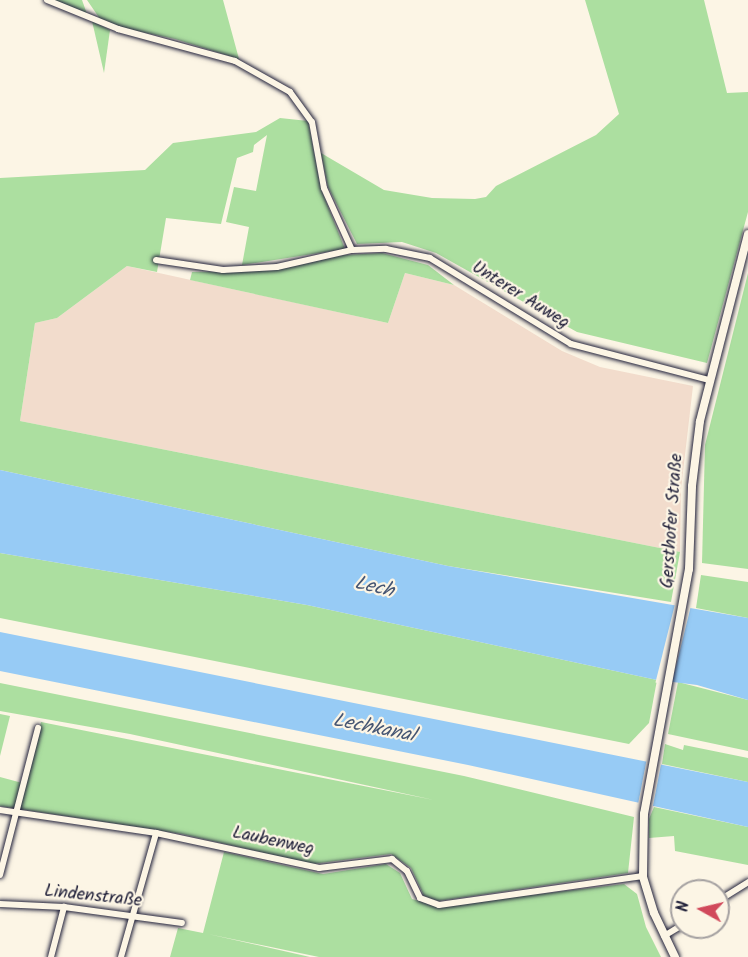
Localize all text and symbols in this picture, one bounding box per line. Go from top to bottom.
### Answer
street label: Unterer Auweg [467,257,573,335]
street label: Gersthofer Straße [658,453,688,589]
water label: Lech [352,572,396,604]
water label: Lechkanal [331,709,417,749]
street label: Laubenweg [230,823,316,861]
north arrow [670,879,730,939]
street label: Lindenstraße [43,881,143,913]
text: N [671,900,697,913]

